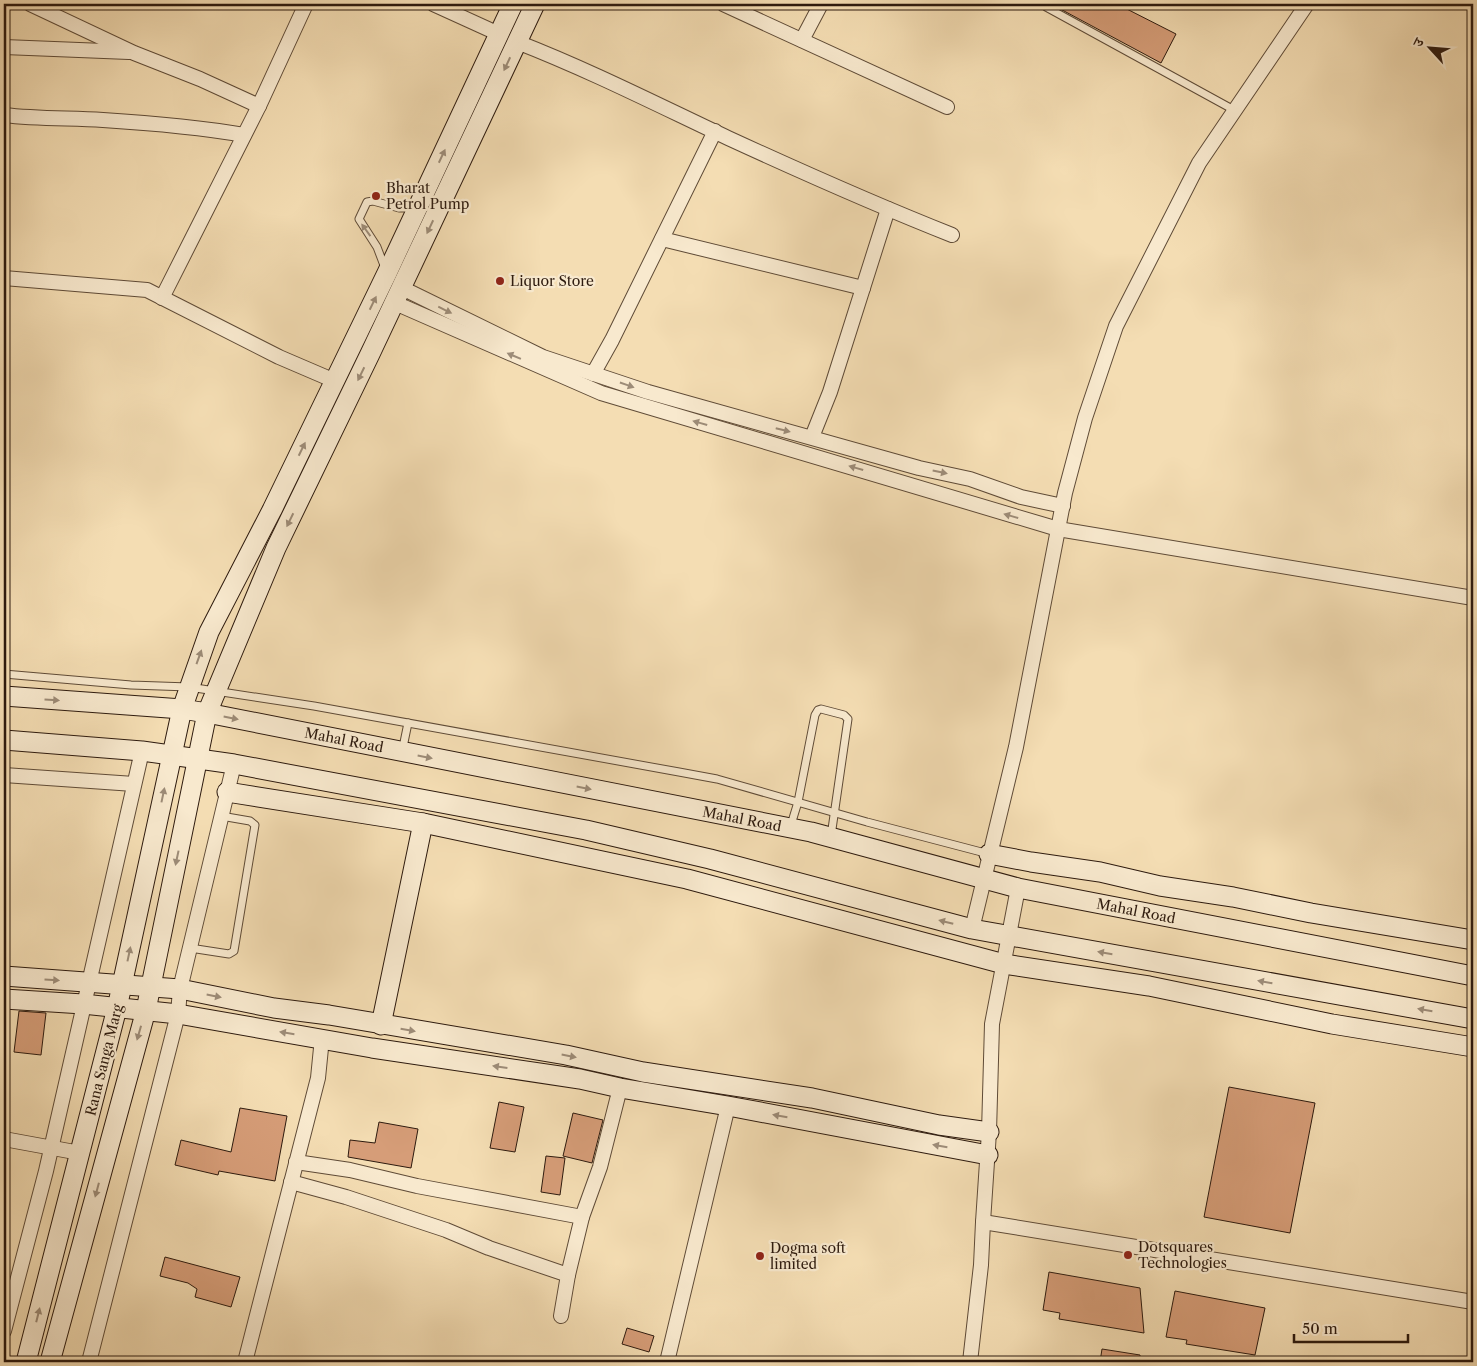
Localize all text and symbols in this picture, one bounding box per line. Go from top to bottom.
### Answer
north arrow [1404,22,1454,72]
text: उ [1408,34,1428,50]
one-way arrow [502,57,510,71]
one-way arrow [438,149,446,163]
place label: Bharat Petrol Pump [386,179,469,213]
marker: Bharat Petrol Pump [370,190,382,202]
one-way arrow [426,220,434,234]
one-way arrow [361,223,371,237]
place label: Liquor Store [510,272,594,290]
marker: Liquor Store [494,275,506,287]
one-way arrow [369,296,377,310]
one-way arrow [438,306,452,314]
one-way arrow [507,351,521,359]
one-way arrow [357,367,365,381]
one-way arrow [620,381,635,389]
one-way arrow [692,419,707,427]
one-way arrow [776,426,791,434]
one-way arrow [298,442,306,456]
one-way arrow [848,464,863,472]
one-way arrow [933,468,948,476]
one-way arrow [1004,511,1019,519]
one-way arrow [285,513,293,527]
one-way arrow [196,650,204,665]
one-way arrow [45,696,61,704]
one-way arrow [224,714,239,722]
street label: Mahal Road [303,724,385,757]
one-way arrow [417,753,433,761]
one-way arrow [577,784,592,792]
one-way arrow [159,787,167,803]
street label: Mahal Road [701,803,783,836]
one-way arrow [173,850,181,865]
street label: Mahal Road [1095,895,1177,928]
one-way arrow [938,918,953,926]
one-way arrow [125,946,133,961]
one-way arrow [1097,948,1113,956]
one-way arrow [45,976,61,984]
one-way arrow [1257,977,1273,985]
one-way arrow [206,992,222,1000]
street label: Rana Sanga Marg [81,1002,127,1118]
one-way arrow [1417,1006,1433,1014]
one-way arrow [134,1026,142,1041]
one-way arrow [401,1026,417,1034]
one-way arrow [279,1028,295,1036]
one-way arrow [561,1052,576,1060]
one-way arrow [491,1063,507,1071]
one-way arrow [773,1112,788,1120]
one-way arrow [932,1141,948,1149]
one-way arrow [92,1183,100,1198]
place label: Dotsquares Technologies [1138,1238,1227,1272]
place label: Dogma soft limited [770,1239,846,1273]
marker: Dotsquares Technologies [1122,1249,1134,1261]
marker: Dogma soft limited [754,1250,766,1262]
one-way arrow [34,1307,42,1322]
scale bar [1294,1311,1408,1343]
text: 50 m [1302,1319,1338,1338]

